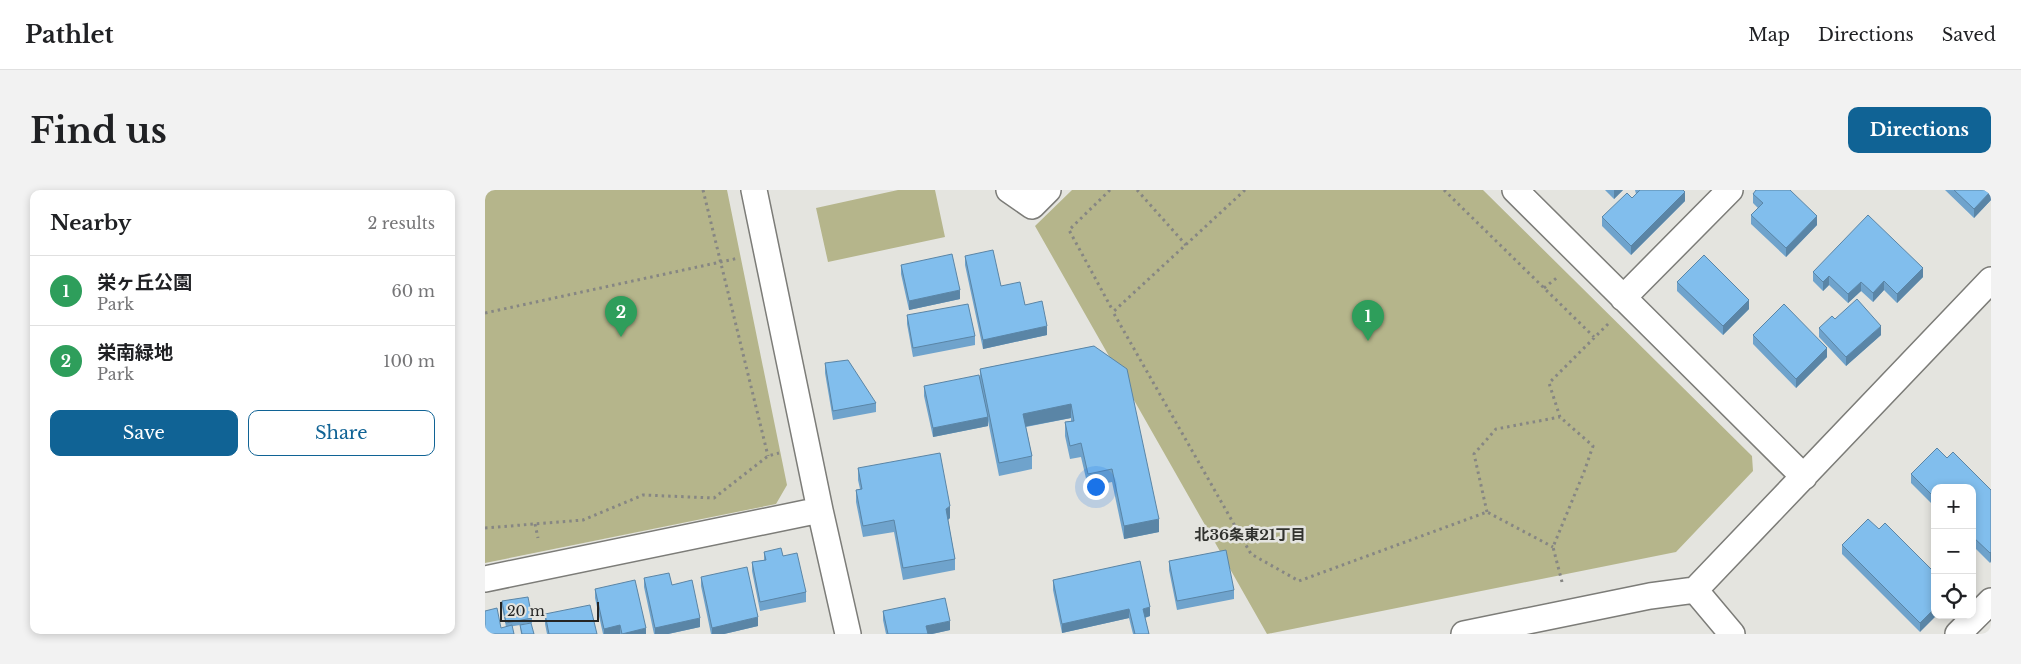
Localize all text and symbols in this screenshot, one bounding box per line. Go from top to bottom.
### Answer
text: Pathlet [25,20,114,49]
text: Map [1748,24,1790,46]
text: Directions [1818,24,1914,46]
text: Saved [1942,24,1996,46]
button: Directions [1848,107,1991,153]
text: Find us [30,109,167,152]
text: Nearby [50,210,131,236]
text: 2 results [367,213,435,233]
text: 栄ヶ丘公園 [97,271,192,294]
text: 1 [63,281,69,301]
text: 60 m [392,281,435,301]
text: Park [97,294,134,314]
pin: 2 [605,296,637,337]
pin: 1 [1352,300,1384,341]
text: 栄南緑地 [97,341,173,364]
text: 2 [61,351,71,371]
text: 100 m [383,351,435,371]
text: Park [97,364,134,384]
button: Save [50,410,238,456]
button: Share [248,410,435,456]
your location [1083,474,1109,500]
map controls [1931,484,1976,619]
button: + [1931,484,1976,529]
district label: 北36条東21丁目 [1195,525,1305,544]
button: − [1931,529,1976,574]
button: locate [1931,574,1976,619]
scale bar [500,599,599,622]
text: 20 m [507,602,545,620]

